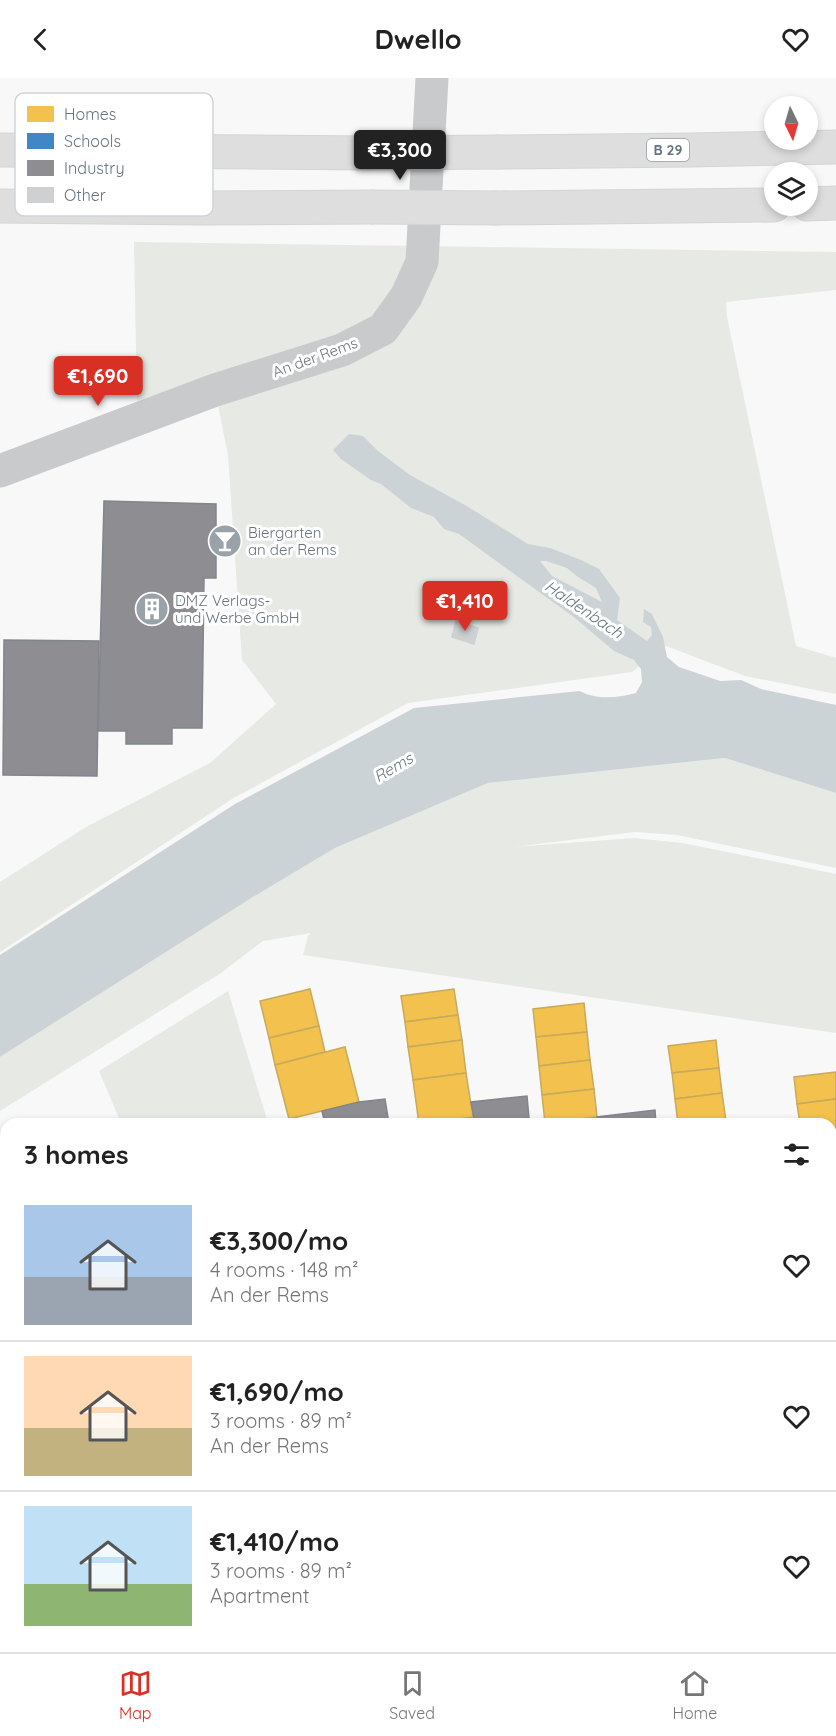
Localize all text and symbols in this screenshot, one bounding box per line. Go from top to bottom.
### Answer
text: Dwello [374,22,462,56]
icon: back [24,23,57,56]
icon: heart [779,23,812,56]
legend [15,93,213,216]
north arrow [764,96,818,150]
map controls [764,96,818,216]
text: Homes [64,104,116,124]
pin: €3,300 [351,130,449,181]
text: Schools [64,131,121,151]
text: €3,300 [368,137,432,162]
road number: B 29 [647,139,689,161]
text: Industry [64,158,124,178]
button: layers [764,162,818,216]
text: Other [64,185,106,205]
street label: An der Rems [270,333,360,381]
pin: €1,690 [49,356,147,407]
text: €1,690 [68,363,128,388]
bar icon: Biergarten an der Rems [207,523,243,559]
place label: Biergarten an der Rems [248,523,336,559]
water label: Haldenbach [541,576,627,643]
pin: €1,410 [416,581,514,632]
text: €1,410 [436,588,494,613]
building icon: DMZ Verlags- und Werbe GmbH [134,591,170,627]
place label: DMZ Verlags- und Werbe GmbH [175,591,300,627]
water label: Rems [370,747,417,786]
text: 3 homes [24,1138,129,1171]
icon: filters [780,1138,813,1171]
text: €3,300/mo [210,1224,348,1257]
icon: home [72,1229,144,1301]
icon: heart [780,1249,813,1282]
text: 4 rooms · 148 m² [210,1257,358,1282]
text: An der Rems [210,1282,329,1307]
text: €1,690/mo [210,1375,344,1408]
icon: home [72,1380,144,1452]
icon: heart [780,1400,813,1433]
text: 3 rooms · 89 m² [210,1408,352,1433]
text: An der Rems [210,1433,329,1458]
text: €1,410/mo [210,1525,339,1558]
icon: home [72,1530,144,1602]
icon: heart [780,1550,813,1583]
text: 3 rooms · 89 m² [210,1558,352,1583]
text: Apartment [210,1583,310,1608]
tab: Map [119,1667,152,1723]
tab: Saved [389,1667,435,1723]
tab: Home [672,1667,717,1723]

